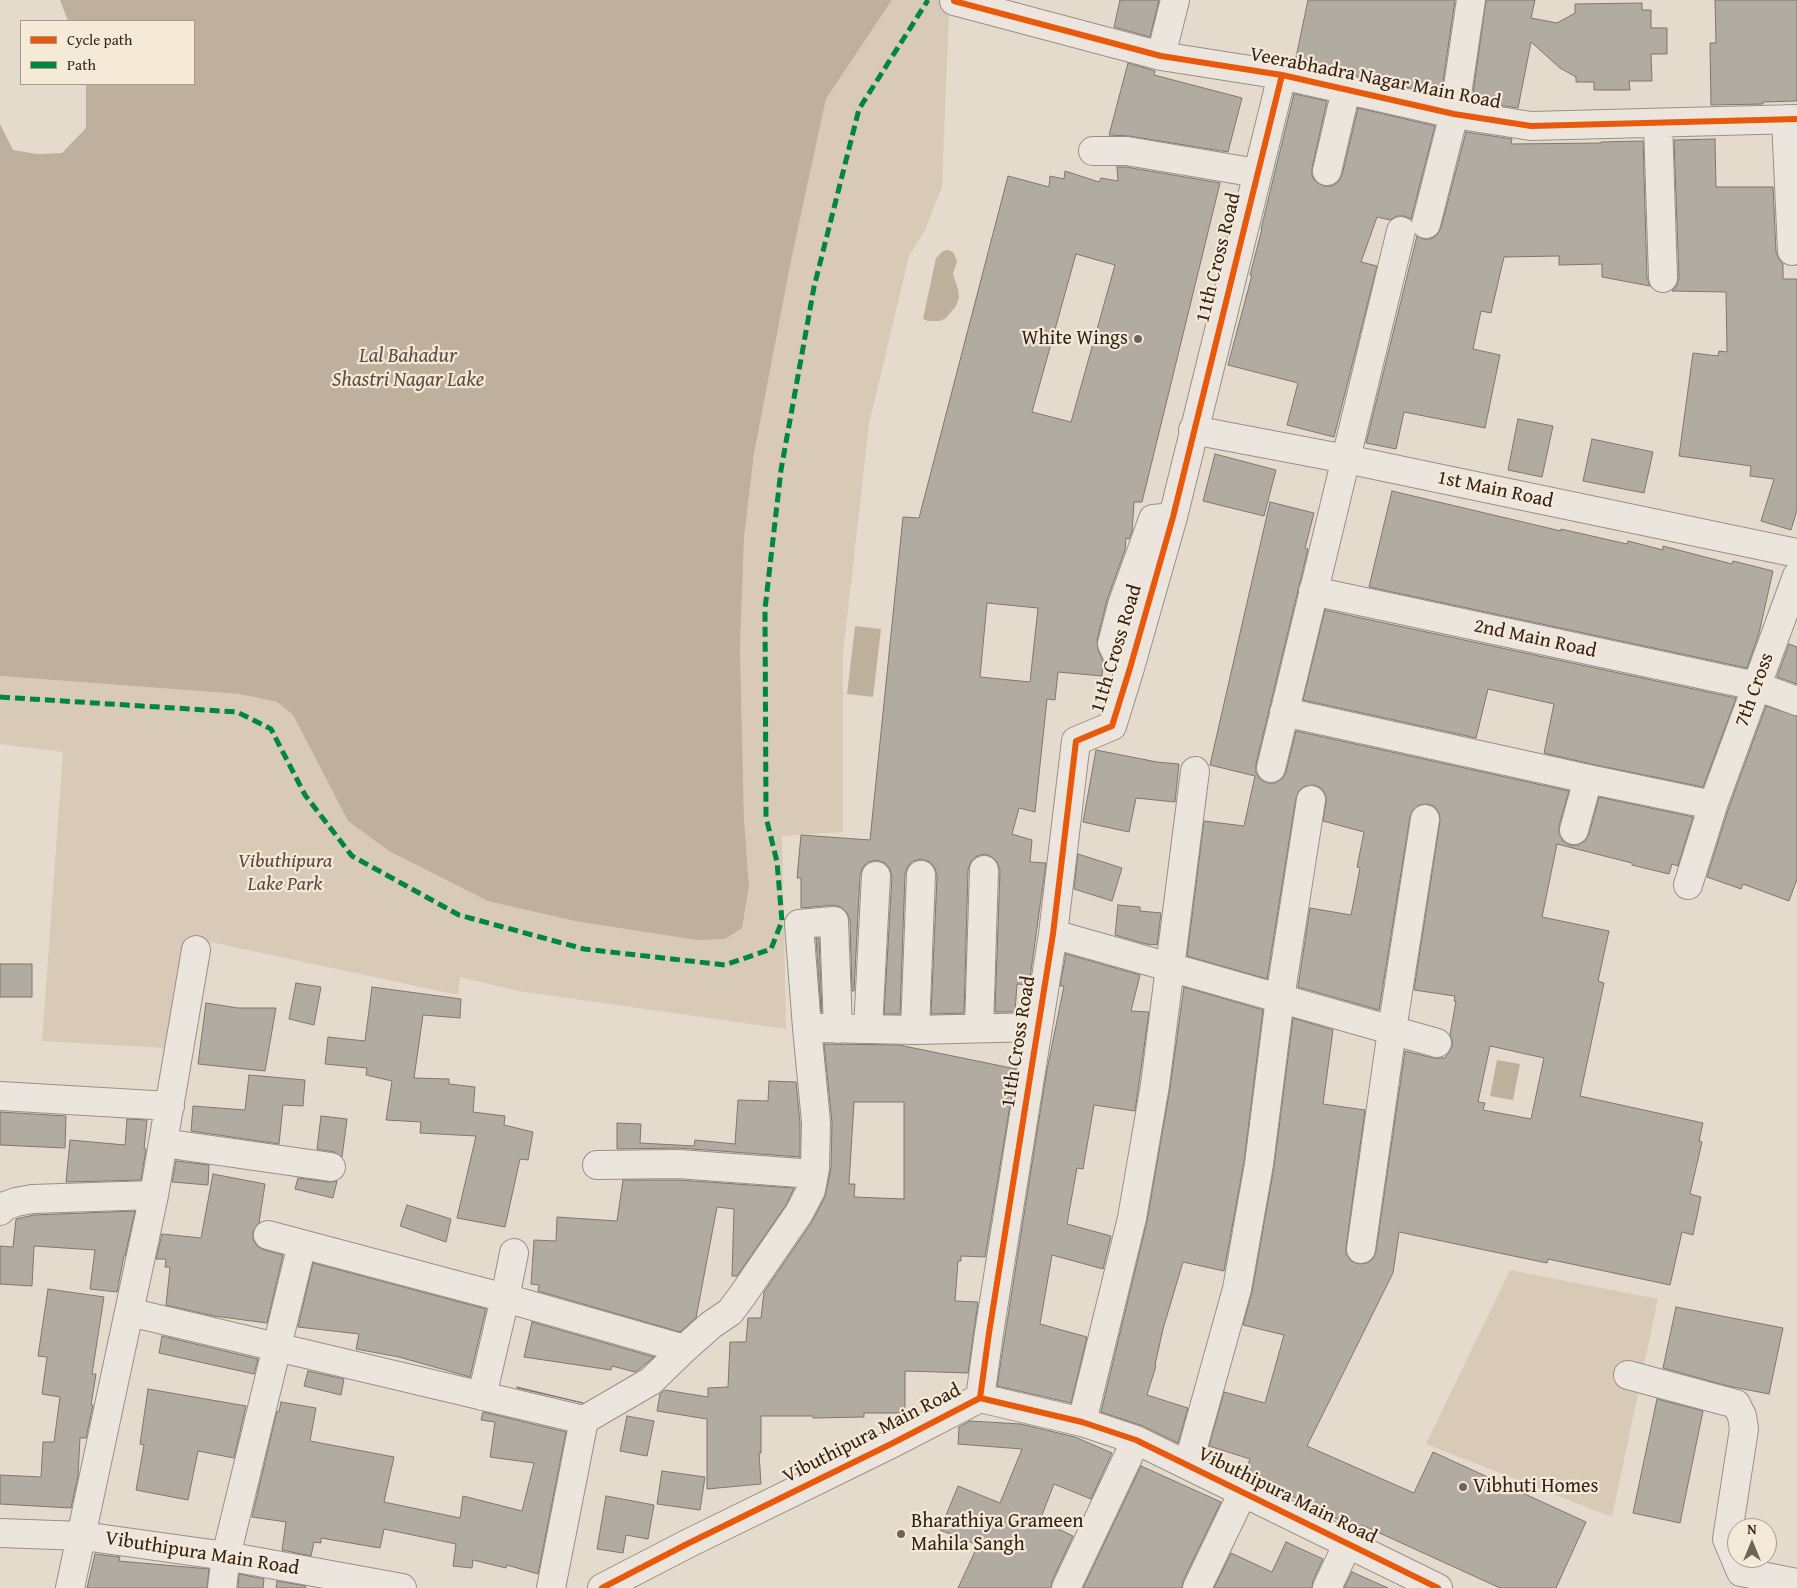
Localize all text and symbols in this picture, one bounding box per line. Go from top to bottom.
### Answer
legend [20,20,195,85]
text: Cycle path [67,29,133,50]
street label: Veerabhadra Nagar Main Road [1247,43,1503,115]
text: Path [67,54,96,75]
street label: 11th Cross Road [1191,191,1247,325]
place label: White Wings [1022,327,1128,351]
marker: White Wings [1132,333,1144,345]
water label: Lal Bahadur Shastri Nagar Lake [332,344,484,394]
street label: 1st Main Road [1435,466,1555,514]
street label: 11th Cross Road [1086,582,1148,716]
street label: 2nd Main Road [1471,614,1599,664]
street label: 7th Cross [1731,650,1779,730]
park label: Vibuthipura Lake Park [238,850,332,897]
street label: 11th Cross Road [997,974,1041,1110]
street label: Vibuthipura Main Road [779,1379,965,1489]
street label: Vibuthipura Main Road [1194,1442,1380,1550]
place label: Vibhuti Homes [1473,1475,1598,1499]
marker: Vibhuti Homes [1457,1481,1469,1493]
place label: Bharathiya Grameen Mahila Sangh [911,1510,1084,1557]
north arrow [1727,1518,1777,1568]
text: N [1747,1519,1757,1539]
street label: Vibuthipura Main Road [103,1527,301,1581]
marker: Bharathiya Grameen Mahila Sangh [895,1528,907,1540]

